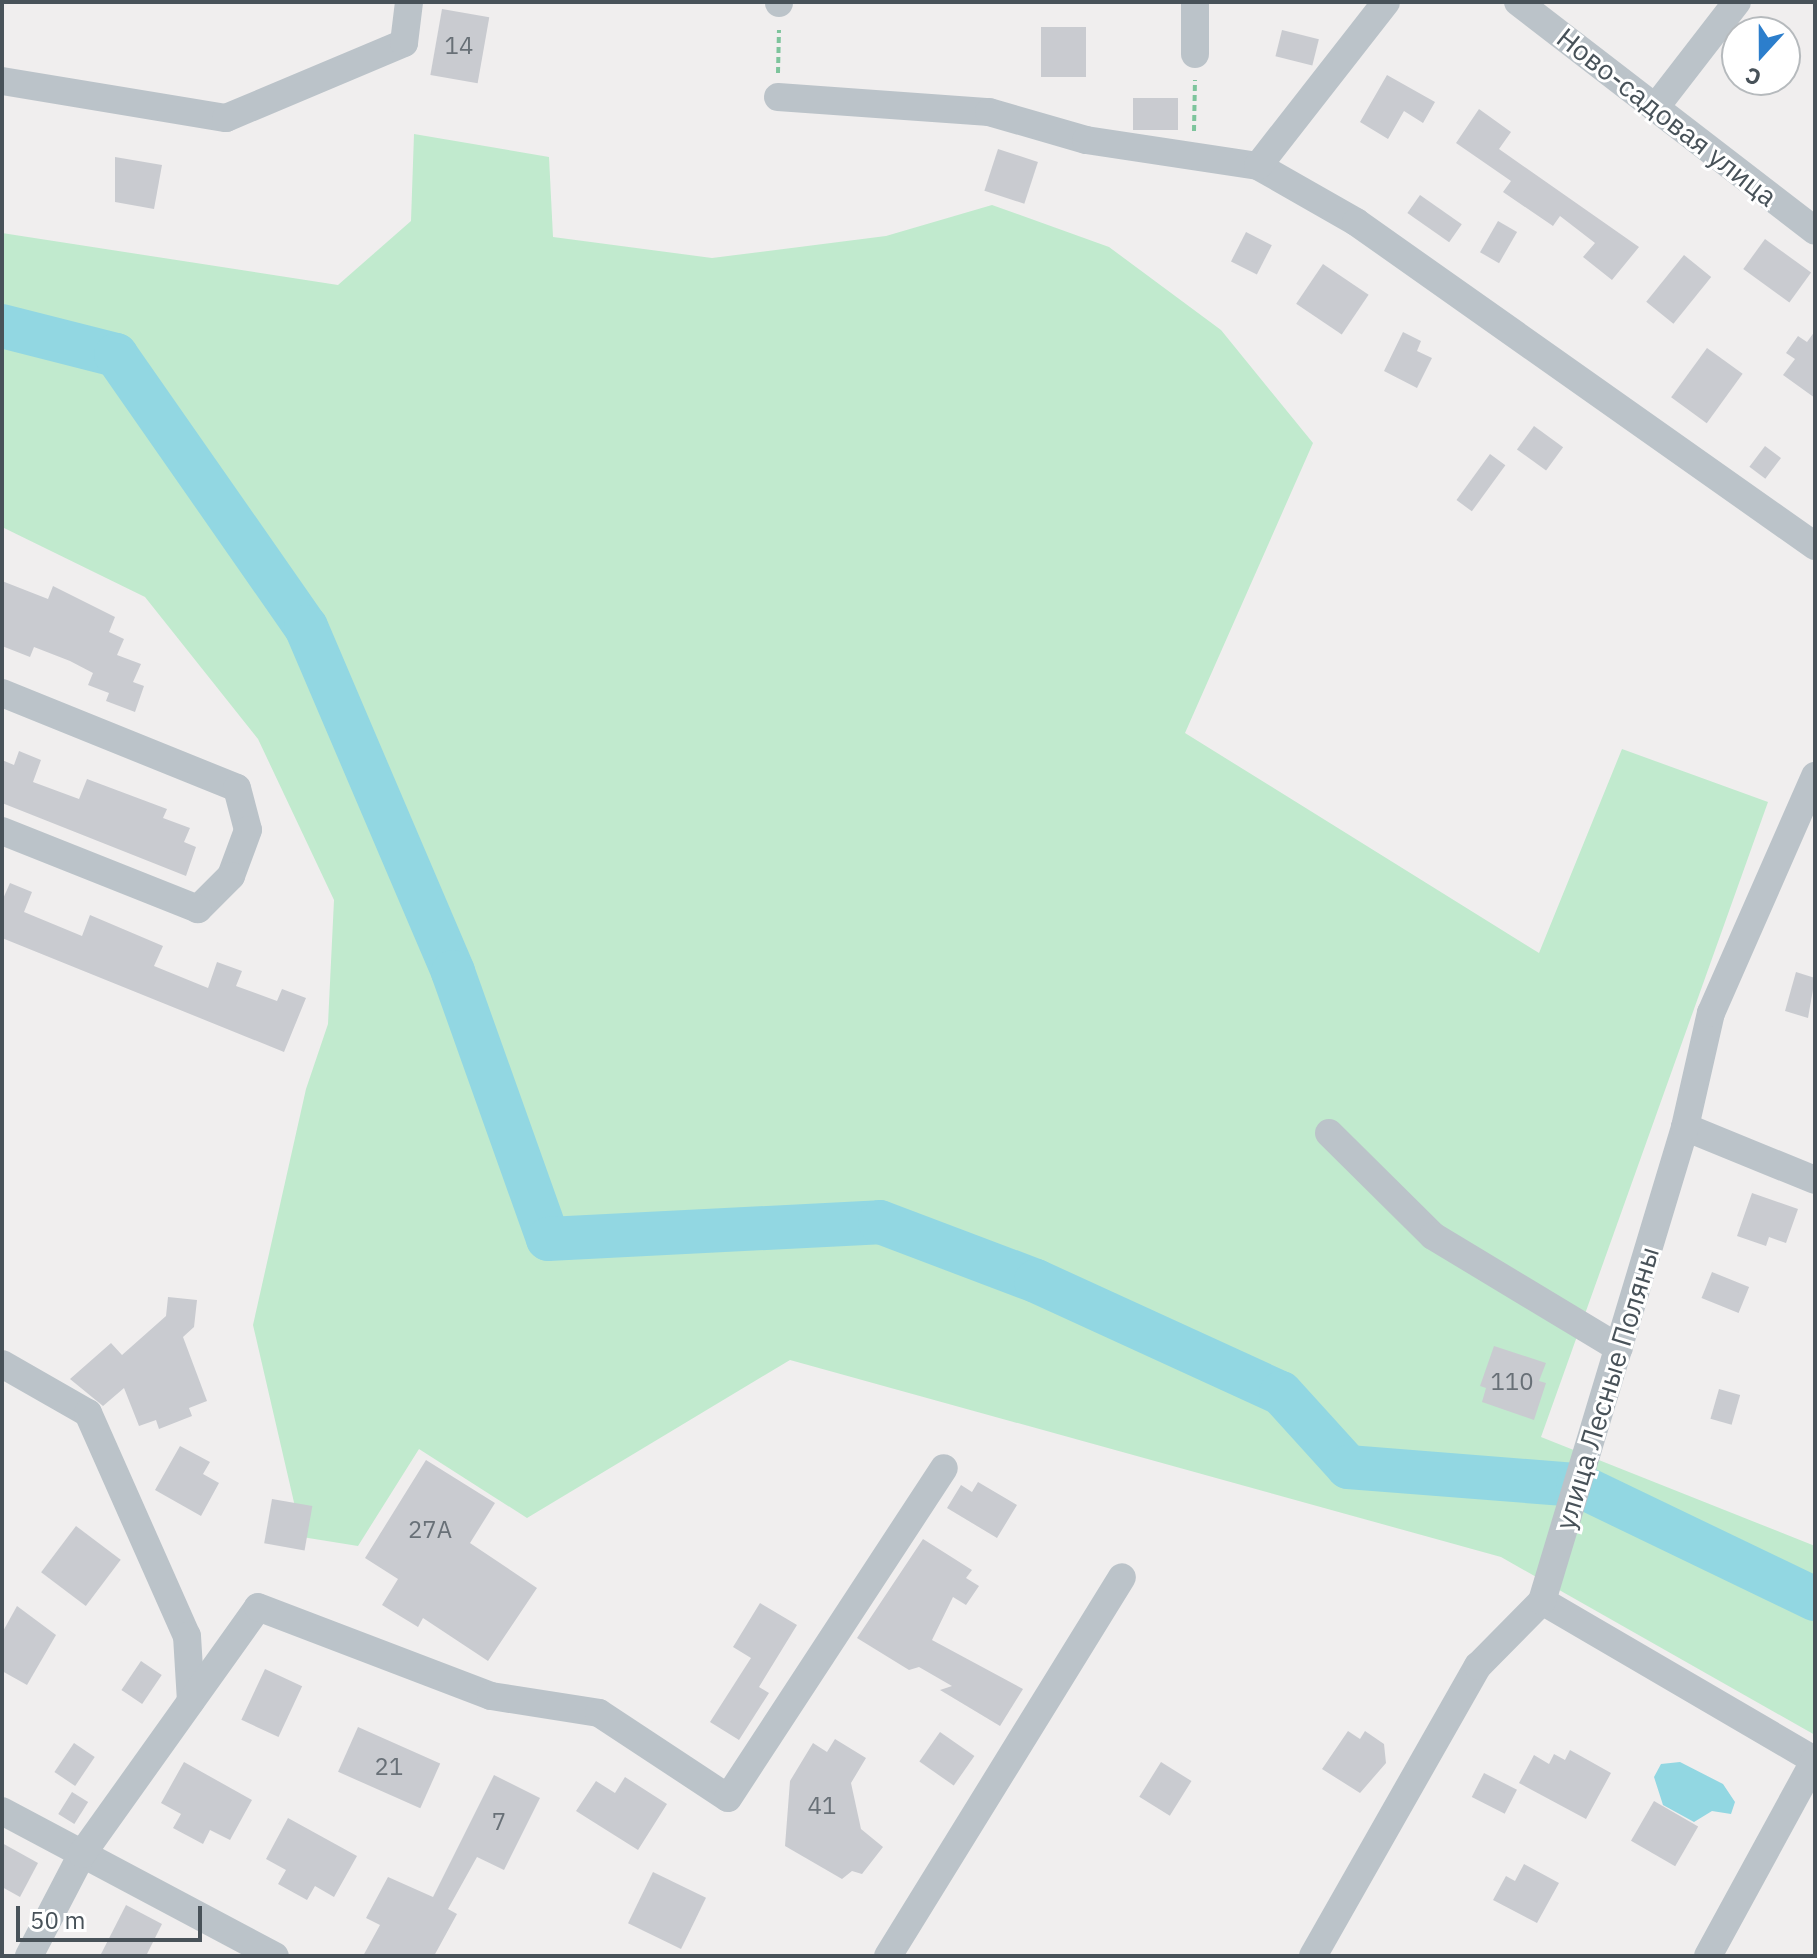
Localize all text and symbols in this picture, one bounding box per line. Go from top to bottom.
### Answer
north arrow [1721,16,1801,96]
street label: Ново-садовая улица [1550,21,1784,213]
house number: 14 [445,32,473,60]
text: С [1741,61,1765,93]
street label: улица Лесные Поляны [1548,1243,1666,1533]
house number: 110 [1490,1368,1534,1396]
house number: 27А [408,1516,452,1544]
house number: 21 [375,1753,403,1781]
house number: 41 [808,1792,836,1820]
house number: 7 [492,1808,506,1836]
scale bar [20,1890,206,1940]
text: 50 m [30,1904,85,1936]

